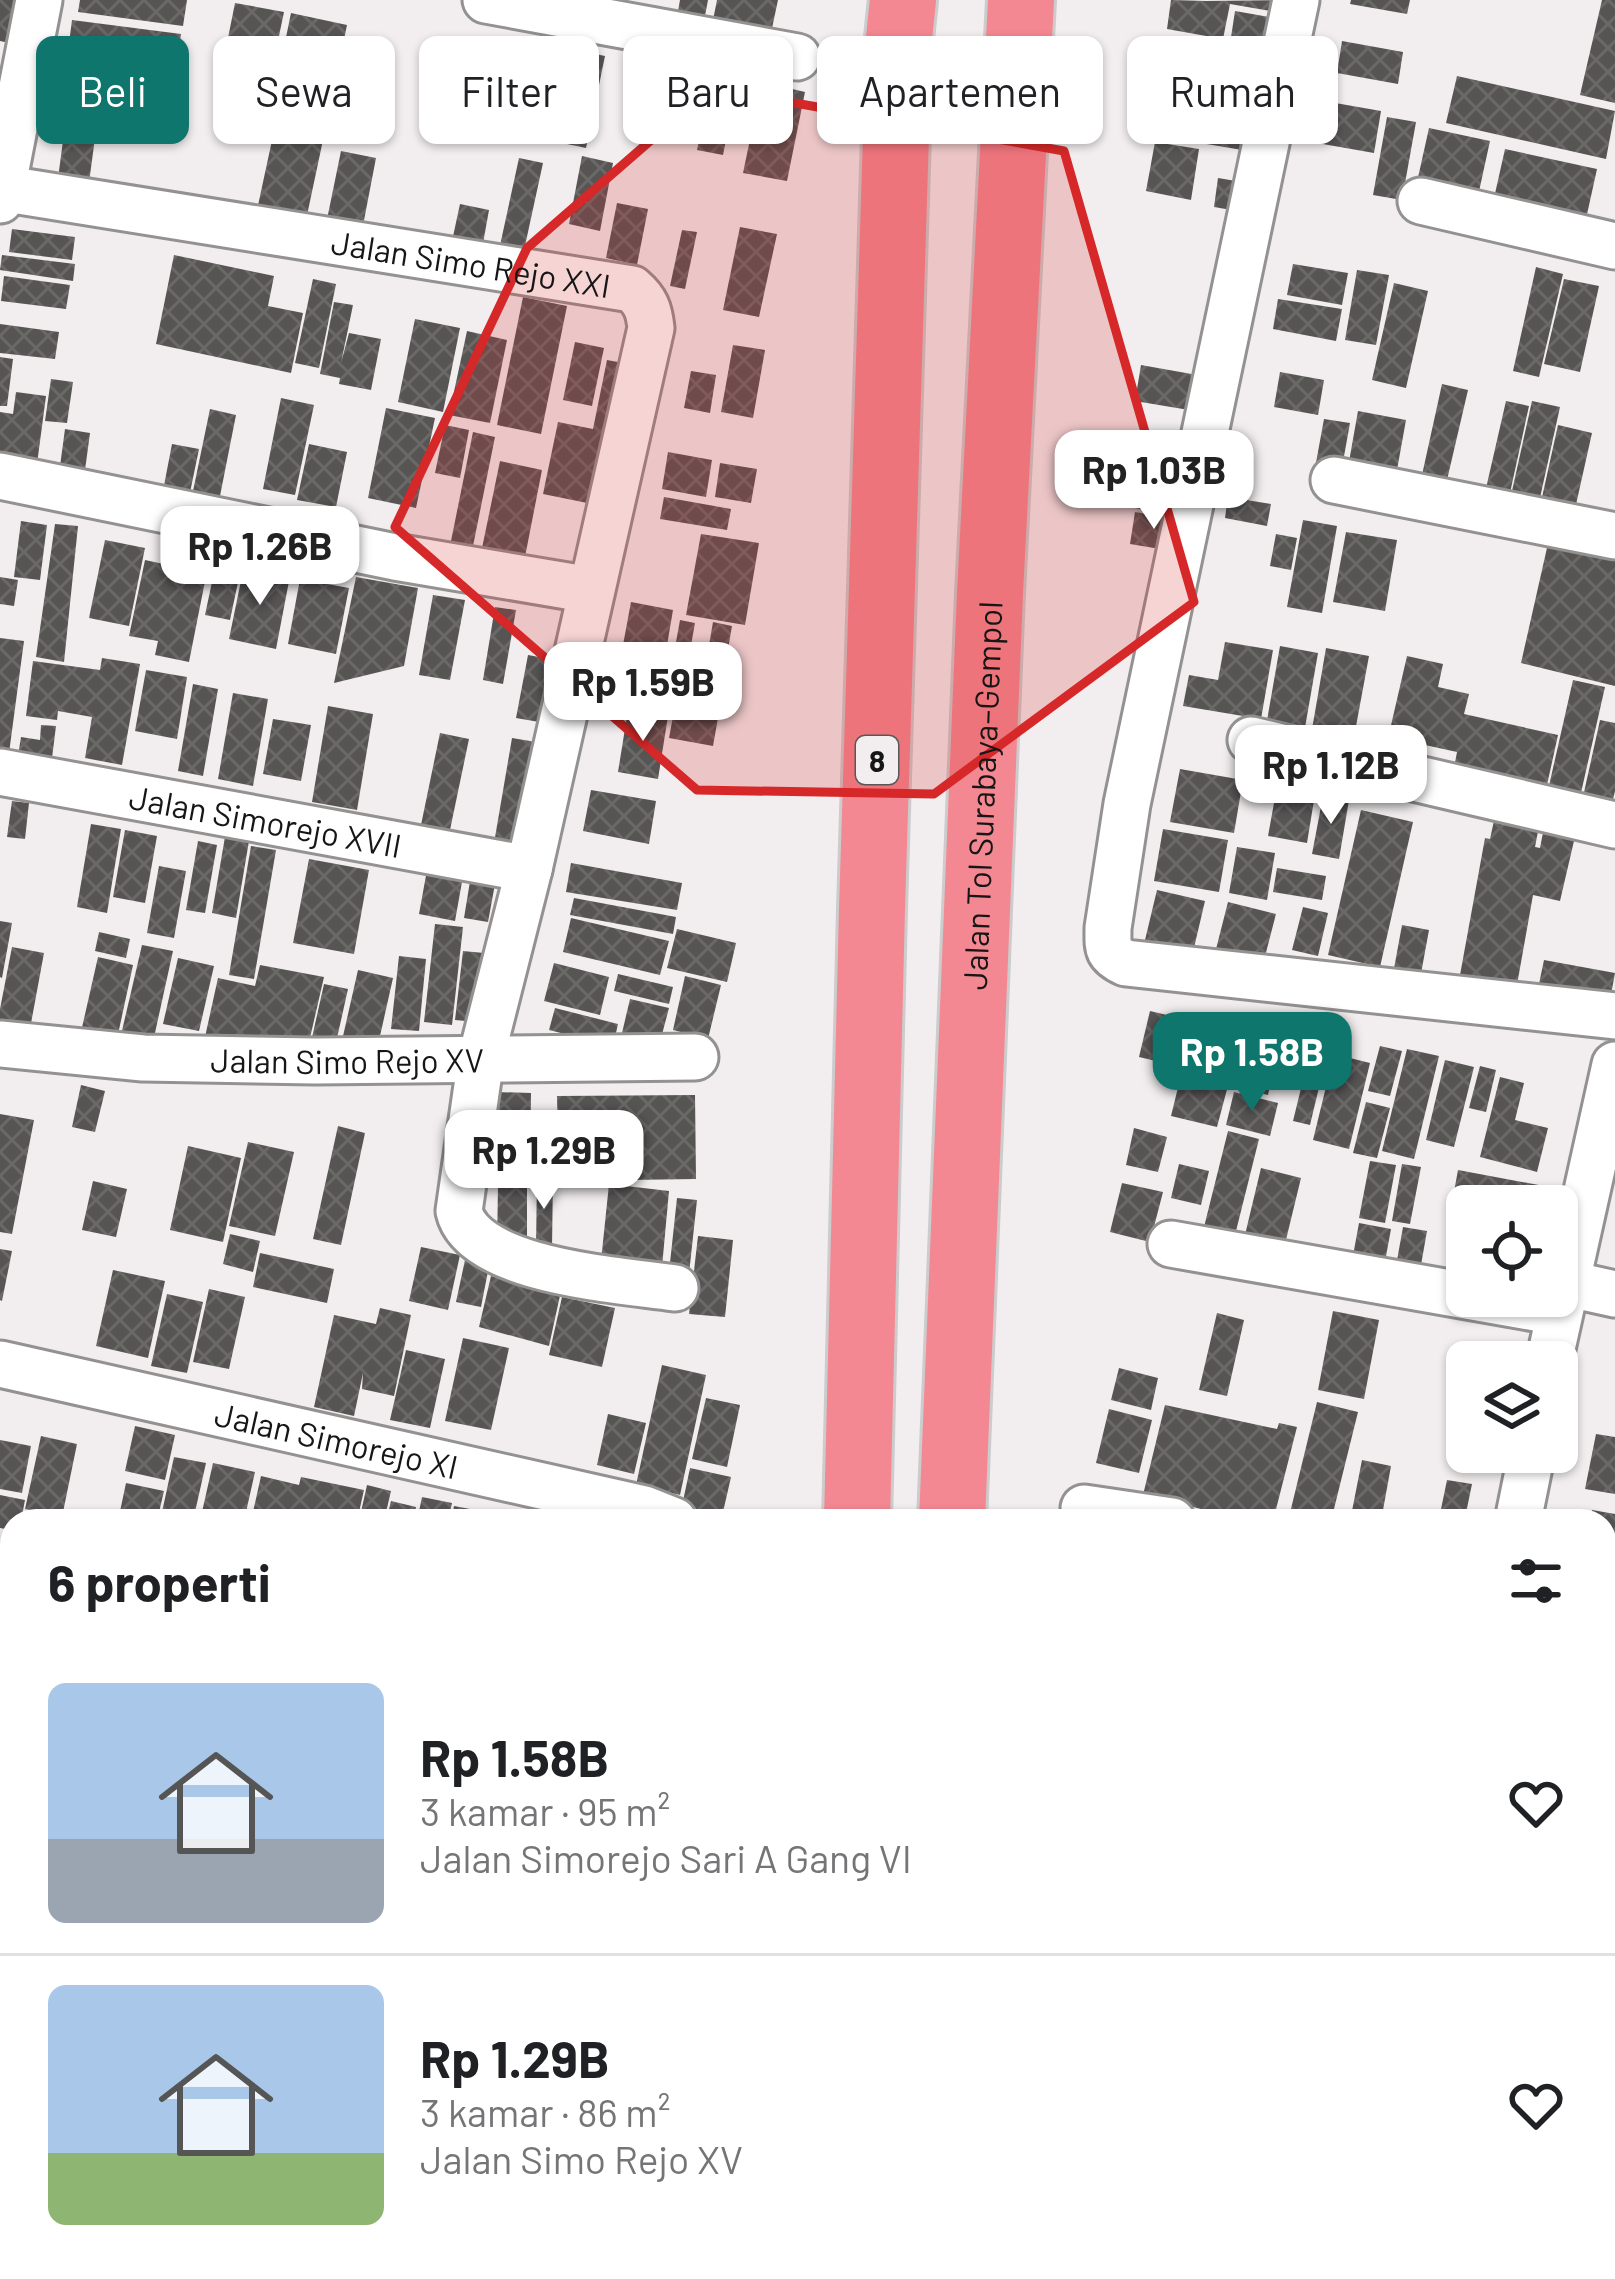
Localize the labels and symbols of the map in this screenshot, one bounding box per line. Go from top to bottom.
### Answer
street label: Jalan Simo Rejo XXI [329,221,613,305]
pin: Rp 1.03B [1030,430,1278,532]
pin: Rp 1.26B [136,506,384,608]
street label: Jalan Tol Surabaya–Gempol [954,600,1010,991]
pin: Rp 1.59B [519,642,767,744]
pin: Rp 1.12B [1207,725,1455,827]
road number: 8 [856,736,898,784]
street label: Jalan Simorejo XVII [126,776,405,865]
pin: Rp 1.58B [1128,1012,1376,1114]
street label: Jalan Simo Rejo XV [210,1039,484,1081]
pin: Rp 1.29B [420,1110,668,1212]
street label: Jalan Simorejo XI [211,1393,462,1486]

